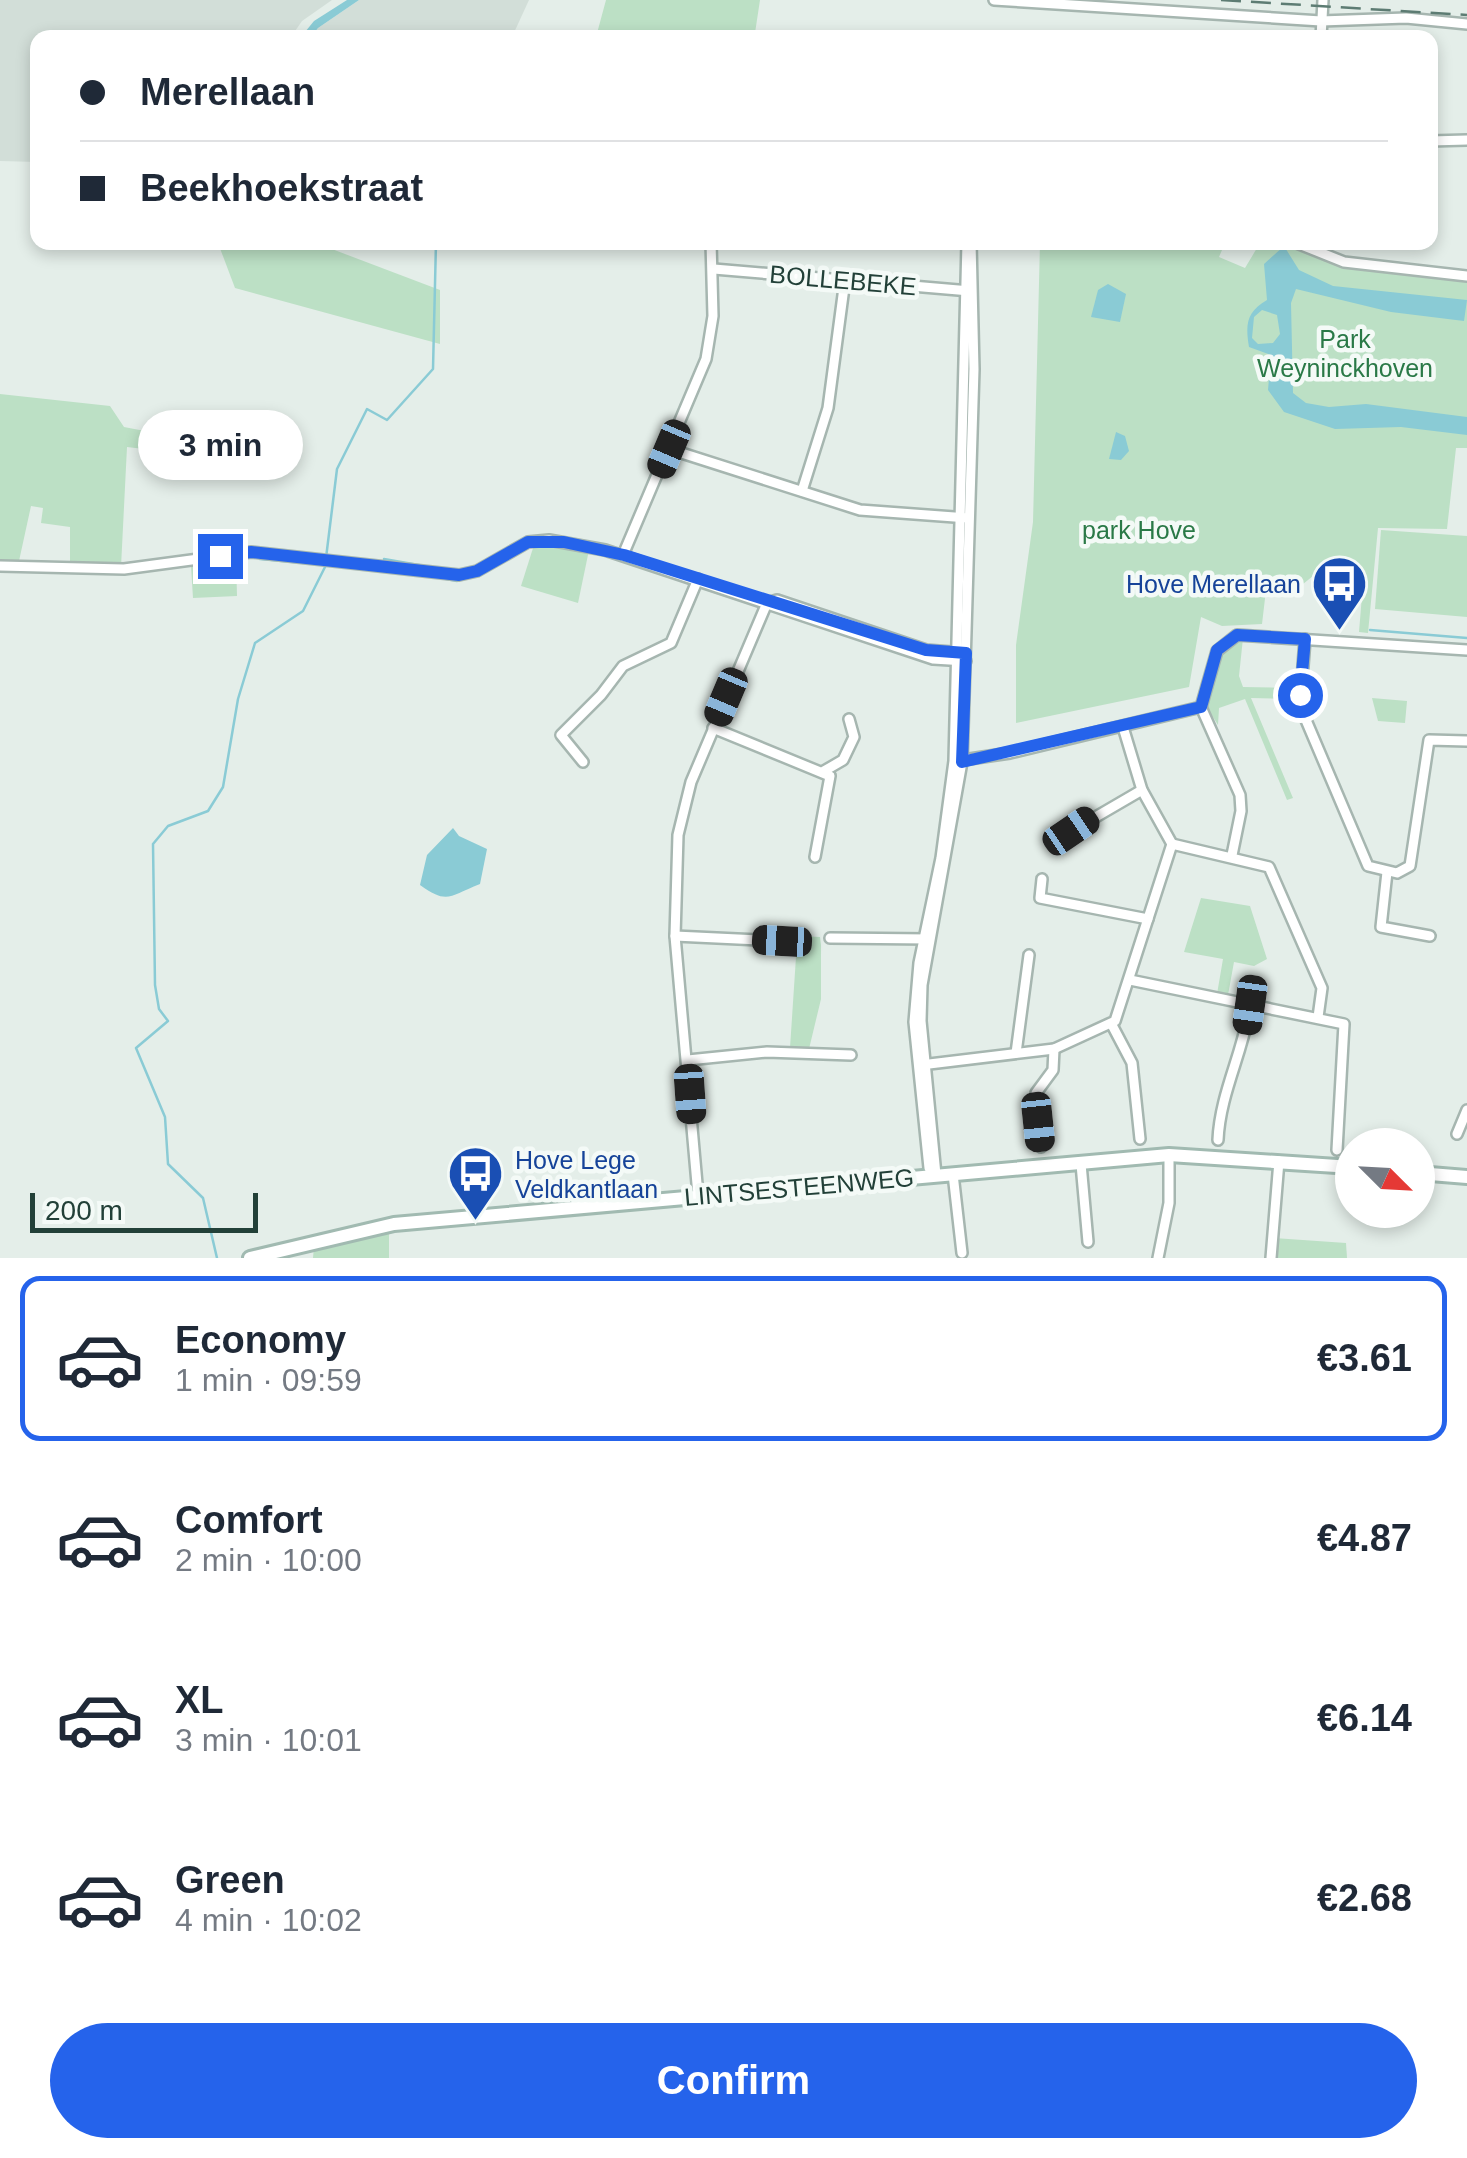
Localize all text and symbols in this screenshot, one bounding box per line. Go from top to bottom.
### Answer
text: Merellaan [140,71,315,113]
text: Beekhoekstraat [140,167,423,209]
street label: BOLLEBEKE [768,260,918,300]
park label: Park Weyninckhoven [1257,325,1433,382]
callout: 3 min [138,411,302,481]
car [643,416,695,482]
text: 3 min [179,427,262,463]
park label: park Hove [1082,516,1196,544]
route end [198,534,243,579]
bus stop icon: Hove Merellaan [1310,554,1370,633]
place label: Hove Merellaan [1126,570,1301,598]
car [700,664,752,730]
route start [1278,673,1323,718]
car [1038,802,1104,860]
car [751,924,813,958]
car [1231,973,1269,1037]
car [673,1063,707,1125]
car [1020,1091,1056,1153]
north arrow [1335,1128,1435,1228]
map controls [1335,1128,1435,1228]
bus stop icon: Hove Lege Veldkantlaan [446,1144,506,1223]
place label: Hove Lege Veldkantlaan [515,1146,658,1203]
street label: LINTSESTEENWEG [683,1163,915,1211]
scale bar [30,1188,258,1232]
text: 200 m [45,1195,123,1226]
icon: car [55,1314,145,1404]
text: Economy [175,1319,346,1361]
text: €3.61 [1317,1337,1412,1379]
text: 1 min · 09:59 [175,1362,362,1398]
icon: car [55,1494,145,1584]
text: Comfort [175,1499,323,1541]
text: €4.87 [1317,1517,1412,1559]
text: 2 min · 10:00 [175,1542,362,1578]
icon: car [55,1674,145,1764]
text: XL [175,1679,224,1721]
text: €6.14 [1317,1697,1412,1739]
text: 3 min · 10:01 [175,1722,362,1758]
icon: car [55,1854,145,1944]
text: Green [175,1859,285,1901]
text: €2.68 [1317,1877,1412,1919]
text: 4 min · 10:02 [175,1902,362,1938]
button: Confirm [50,2023,1417,2138]

